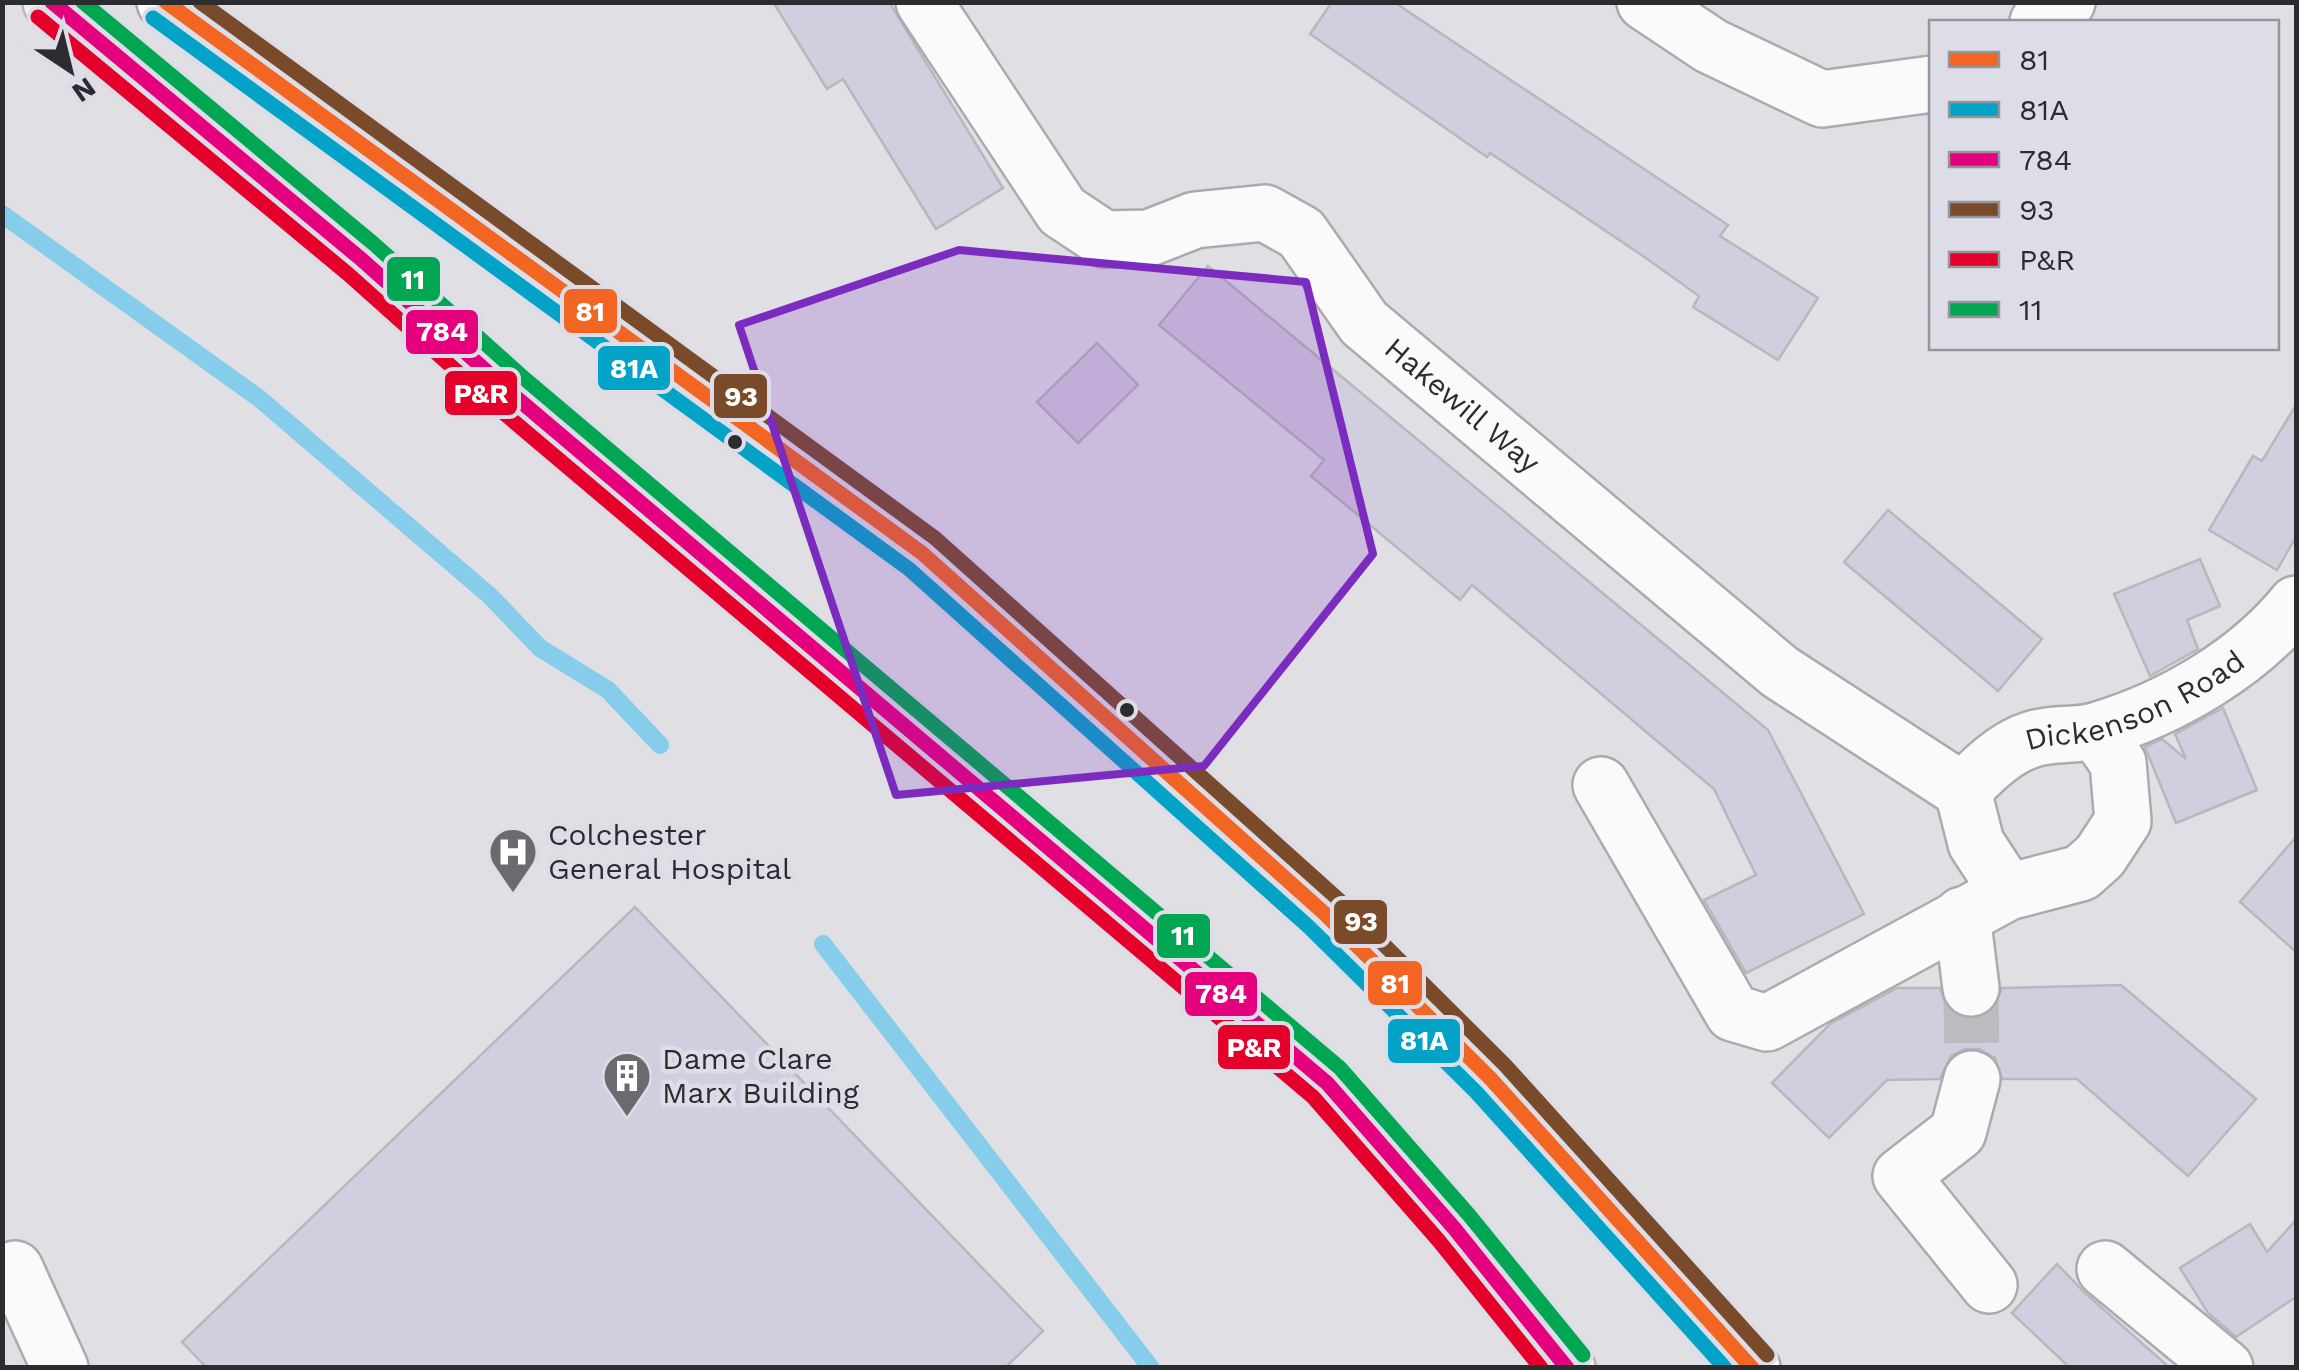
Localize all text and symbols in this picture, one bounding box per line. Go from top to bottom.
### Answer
north arrow [20,20,120,120]
legend [1929,20,2279,350]
text: 81 [2019,42,2049,77]
text: N [66,71,102,110]
text: 81A [2019,92,2069,127]
text: 784 [2019,142,2072,177]
text: 93 [2019,192,2054,227]
text: P&R [2019,242,2075,277]
line badge: 11 [385,255,442,303]
text: 11 [401,263,425,296]
line badge: 81 [562,287,619,335]
text: 11 [2019,292,2042,327]
text: 81 [575,295,605,328]
line badge: 784 [404,308,480,356]
text: 784 [416,315,468,348]
street label: Hakewill Way [1378,330,1548,480]
line badge: 81A [596,344,672,392]
text: 81A [610,352,658,385]
line badge: P&R [443,369,519,417]
line badge: 93 [712,372,769,420]
text: P&R [453,377,509,410]
text: 93 [724,380,758,413]
unlabelled marker [725,432,745,452]
street label: Dickenson Road [2021,643,2251,757]
unlabelled marker [1117,700,1137,720]
place label: Colchester General Hospital [548,817,791,886]
hospital icon: Colchester General Hospital [487,826,539,894]
line badge: 93 [1332,898,1389,946]
text: 93 [1344,905,1378,938]
line badge: 11 [1155,912,1212,960]
text: 11 [1171,919,1195,952]
line badge: 81 [1366,959,1424,1007]
text: 81 [1380,967,1410,1000]
line badge: 784 [1183,970,1259,1018]
text: 784 [1195,977,1247,1010]
line badge: 81A [1386,1017,1462,1065]
line badge: P&R [1216,1023,1292,1071]
text: 81A [1400,1024,1448,1057]
text: P&R [1226,1031,1282,1064]
place label: Dame Clare Marx Building [662,1041,859,1110]
building icon: Dame Clare Marx Building [601,1050,653,1118]

